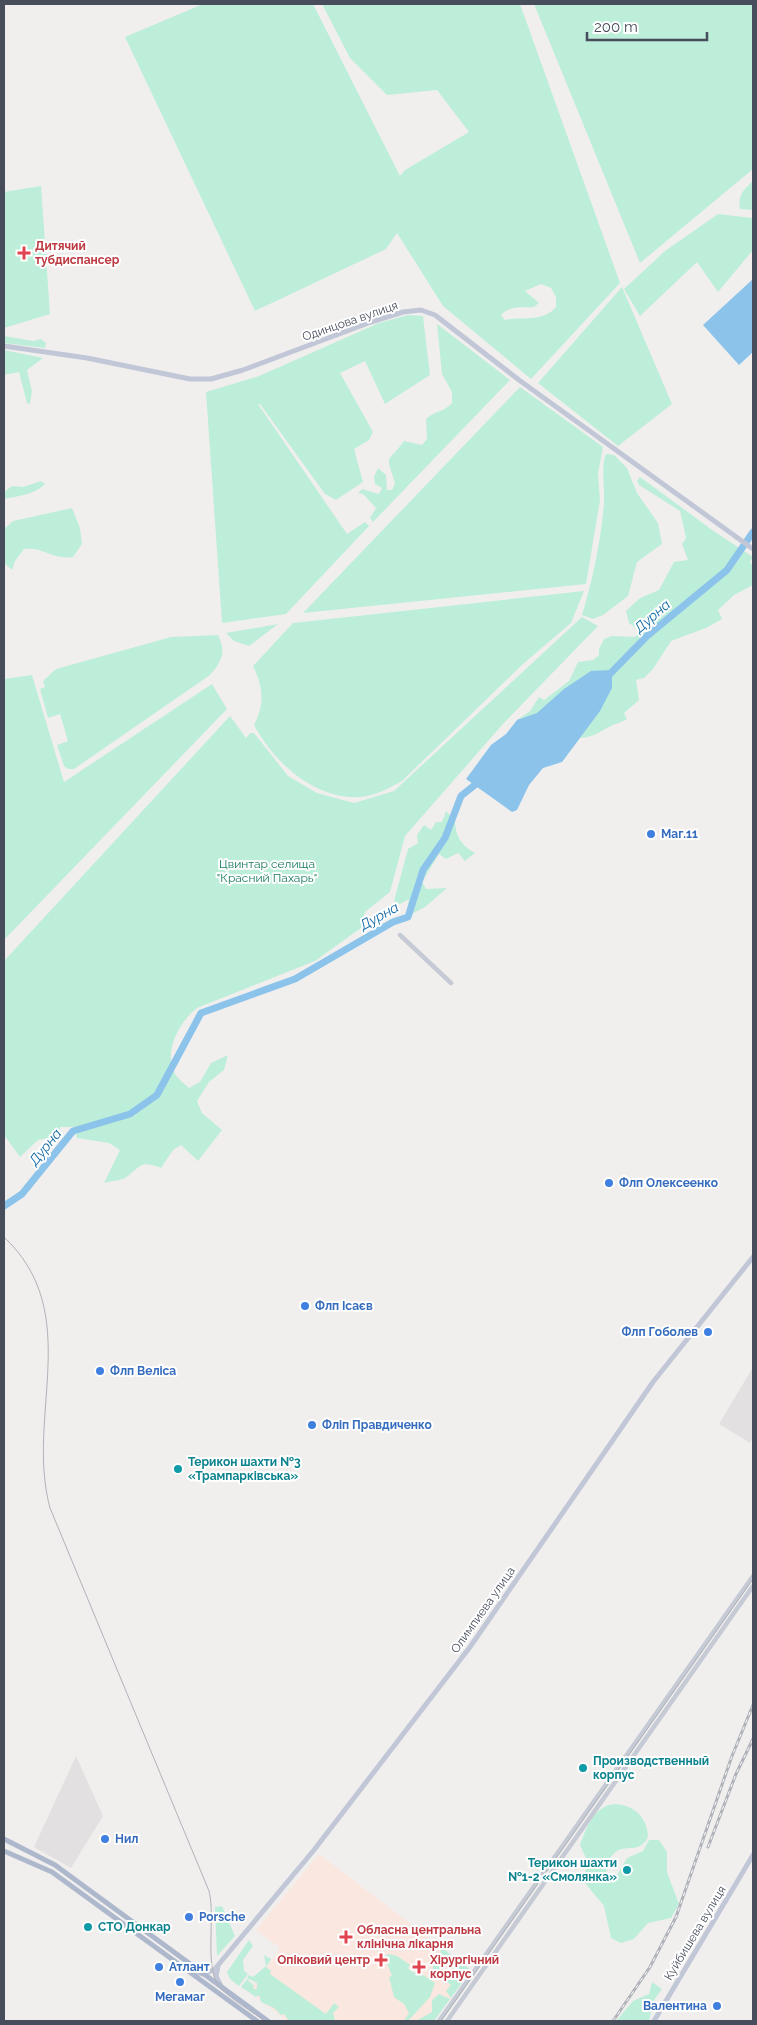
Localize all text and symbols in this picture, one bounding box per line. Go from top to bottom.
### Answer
scale bar [587,10,707,42]
text: 200 m [594,18,638,36]
place label: Дитячий тубдиспансер [35,239,120,267]
marker: Дитячий тубдиспансер [17,246,31,260]
street label: Одинцова вулиця [300,298,400,344]
water label: Дурна [630,596,673,637]
place label: Маг.11 [661,827,698,841]
marker: Маг.11 [645,828,657,840]
park label: Цвинтар селища "Красний Пахарь" [217,857,317,885]
water label: Дурна [356,899,401,934]
water label: Дурна [25,1126,65,1169]
place label: Флп Олексеенко [619,1176,718,1190]
marker: Флп Олексеенко [603,1177,615,1189]
place label: Флп Ісаєв [315,1299,373,1313]
marker: Флп Ісаєв [299,1300,311,1312]
place label: Флп Гоболев [621,1325,698,1339]
marker: Флп Гоболев [702,1326,714,1338]
place label: Флп Веліса [110,1364,176,1378]
marker: Флп Веліса [94,1365,106,1377]
place label: Фліп Правдиченко [322,1418,432,1432]
marker: Фліп Правдиченко [306,1419,318,1431]
place label: Терикон шахти №3 «Трампарківська» [188,1455,301,1483]
marker: Терикон шахти №3 «Трампарківська» [172,1463,184,1475]
street label: Олимпиева улица [448,1564,518,1656]
place label: Производственный корпус [593,1754,709,1782]
marker: Производственный корпус [577,1762,589,1774]
place label: Нил [115,1832,138,1846]
marker: Нил [99,1833,111,1845]
place label: Терикон шахти №1-2 «Смолянка» [508,1856,617,1884]
marker: Терикон шахти №1-2 «Смолянка» [621,1864,633,1876]
street label: Куйбишева вулиця [661,1883,729,1983]
place label: Porsche [199,1910,245,1924]
marker: Porsche [183,1911,195,1923]
place label: СТО Донкар [98,1920,171,1934]
marker: СТО Донкар [82,1921,94,1933]
place label: Обласна центральна клінічна лікарня [357,1923,481,1951]
marker: Обласна центральна клінічна лікарня [339,1930,353,1944]
place label: Опіковий центр [277,1953,370,1967]
marker: Опіковий центр [374,1953,388,1967]
place label: Хірургічний корпус [429,1953,499,1981]
place label: Атлант [169,1960,210,1974]
marker: Хірургічний корпус [412,1960,426,1974]
marker: Атлант [153,1961,165,1973]
marker: Мегамаг [174,1976,186,1988]
place label: Мегамаг [155,1990,205,2004]
place label: Валентина [643,1999,707,2013]
marker: Валентина [711,2000,723,2012]

